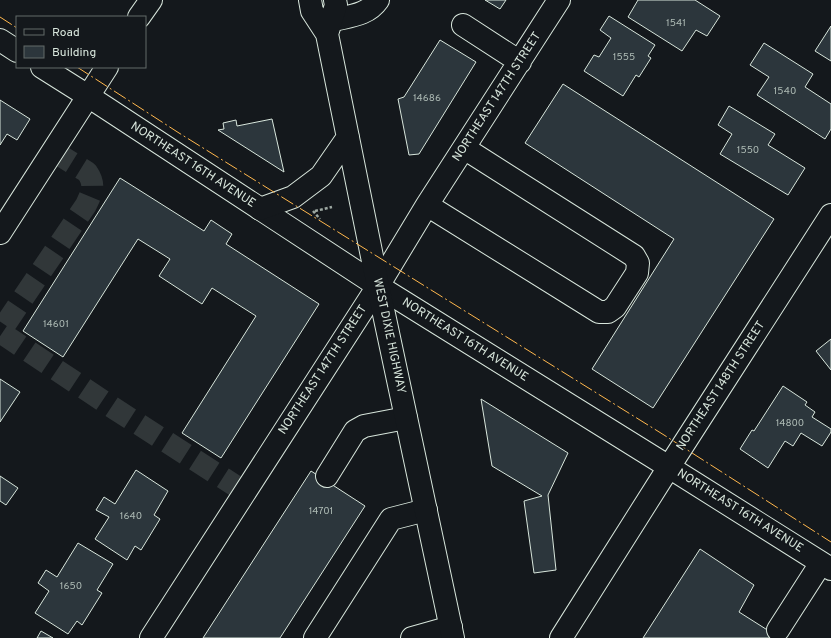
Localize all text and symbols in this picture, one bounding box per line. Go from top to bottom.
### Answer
legend [16,16,146,68]
house number: 1541 [666,17,686,30]
text: Road [52,25,80,41]
street label: NORTHEAST 147TH STREET [449,29,545,165]
text: Building [52,45,96,61]
house number: 1555 [613,51,635,64]
house number: 1540 [774,85,796,98]
house number: 14686 [413,92,441,105]
street label: NORTHEAST 16TH AVENUE [127,119,259,211]
house number: 1550 [737,144,759,157]
street label: WEST DIXIE HIGHWAY [369,277,409,396]
street label: NORTHEAST 16TH AVENUE [399,295,531,385]
street label: NORTHEAST 147TH STREET [275,302,371,438]
house number: 14601 [43,318,69,331]
street label: NORTHEAST 148TH STREET [673,318,769,454]
house number: 14800 [776,417,804,430]
street label: NORTHEAST 16TH AVENUE [674,466,806,556]
house number: 14701 [309,505,333,518]
house number: 1640 [120,510,142,523]
house number: 1650 [60,580,82,593]

